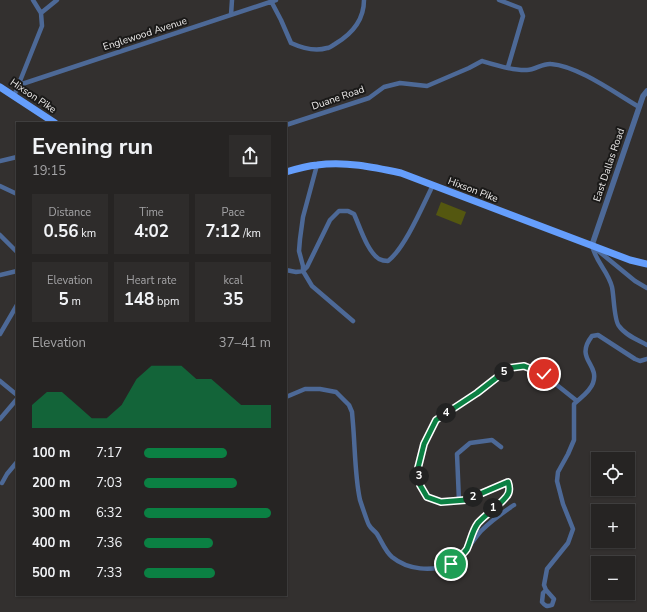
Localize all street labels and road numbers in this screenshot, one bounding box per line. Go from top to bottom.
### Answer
street label: Englewood Avenue [101,14,189,54]
street label: Hixson Pike [7,75,59,117]
street label: Duane Road [310,82,367,114]
street label: East Dallas Road [590,126,628,203]
street label: Hixson Pike [446,174,500,206]

